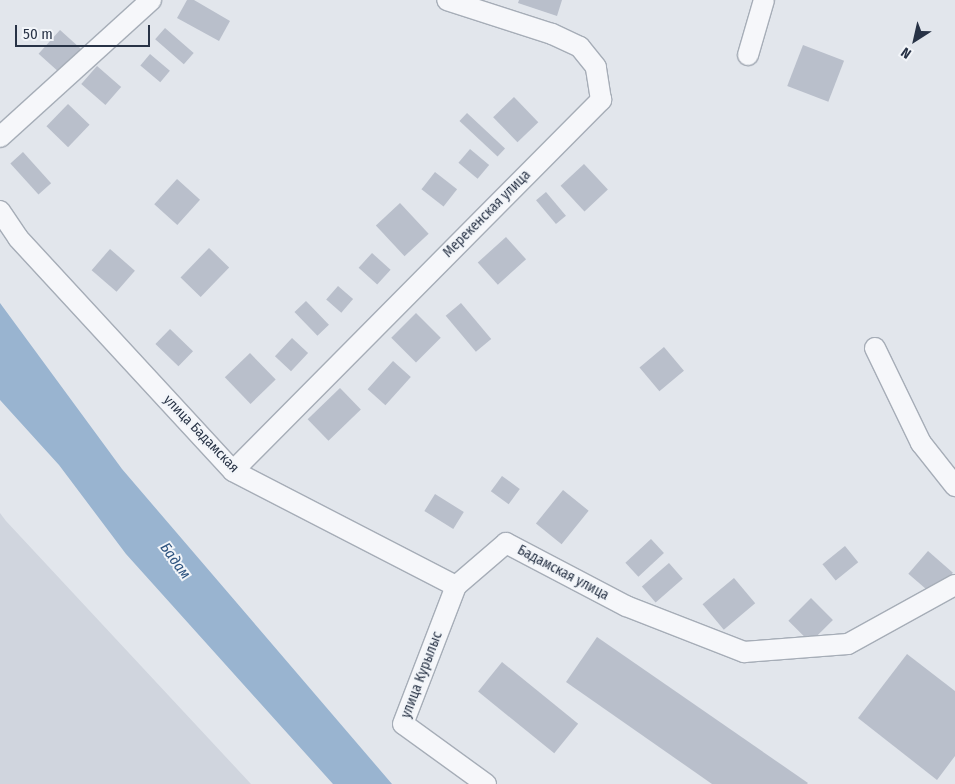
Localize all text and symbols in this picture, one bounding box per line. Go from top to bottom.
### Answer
scale bar [18,15,152,47]
north arrow [890,15,940,65]
text: 50 m [23,25,53,43]
text: N [898,43,914,62]
street label: Мерекенская улица [440,167,534,261]
street label: улица Бадамская [160,392,242,476]
water label: Бадам [156,539,194,583]
street label: Бадамская улица [514,542,612,604]
street label: улица Курылыс [398,629,446,721]

